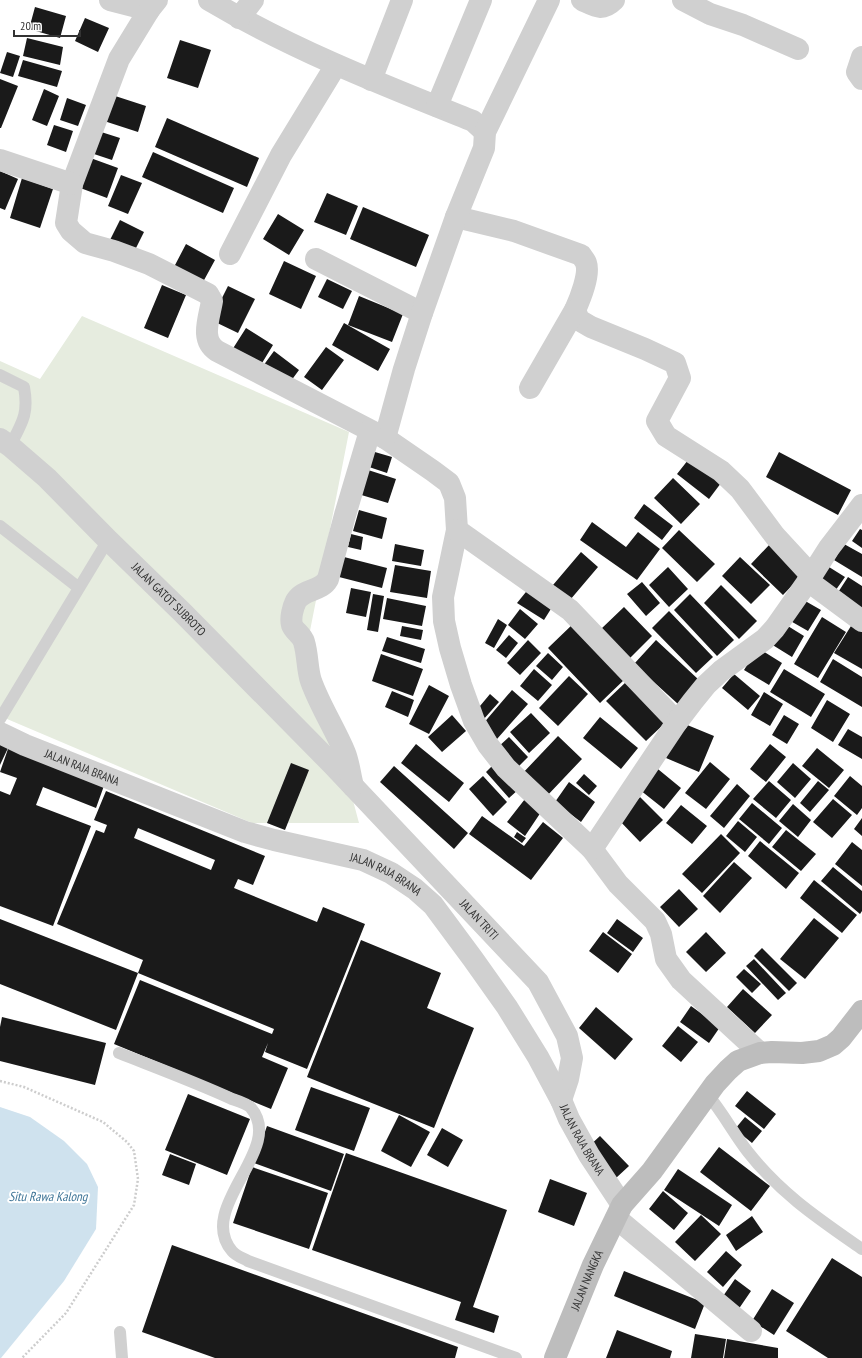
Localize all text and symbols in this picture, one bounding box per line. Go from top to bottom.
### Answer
scale bar [14,12,80,38]
text: 20 m [20,18,41,33]
street label: JALAN GATOT SUBROTO [128,559,210,639]
street label: JALAN RAJA BRANA [42,745,122,789]
street label: JALAN RAJA BRANA [348,849,425,899]
street label: JALAN TRITI [456,895,502,943]
street label: JALAN RAJA BRANA [556,1101,608,1178]
water label: Situ Rawa Kalong [9,1188,89,1205]
street label: JALAN NANGKA [567,1247,606,1314]

